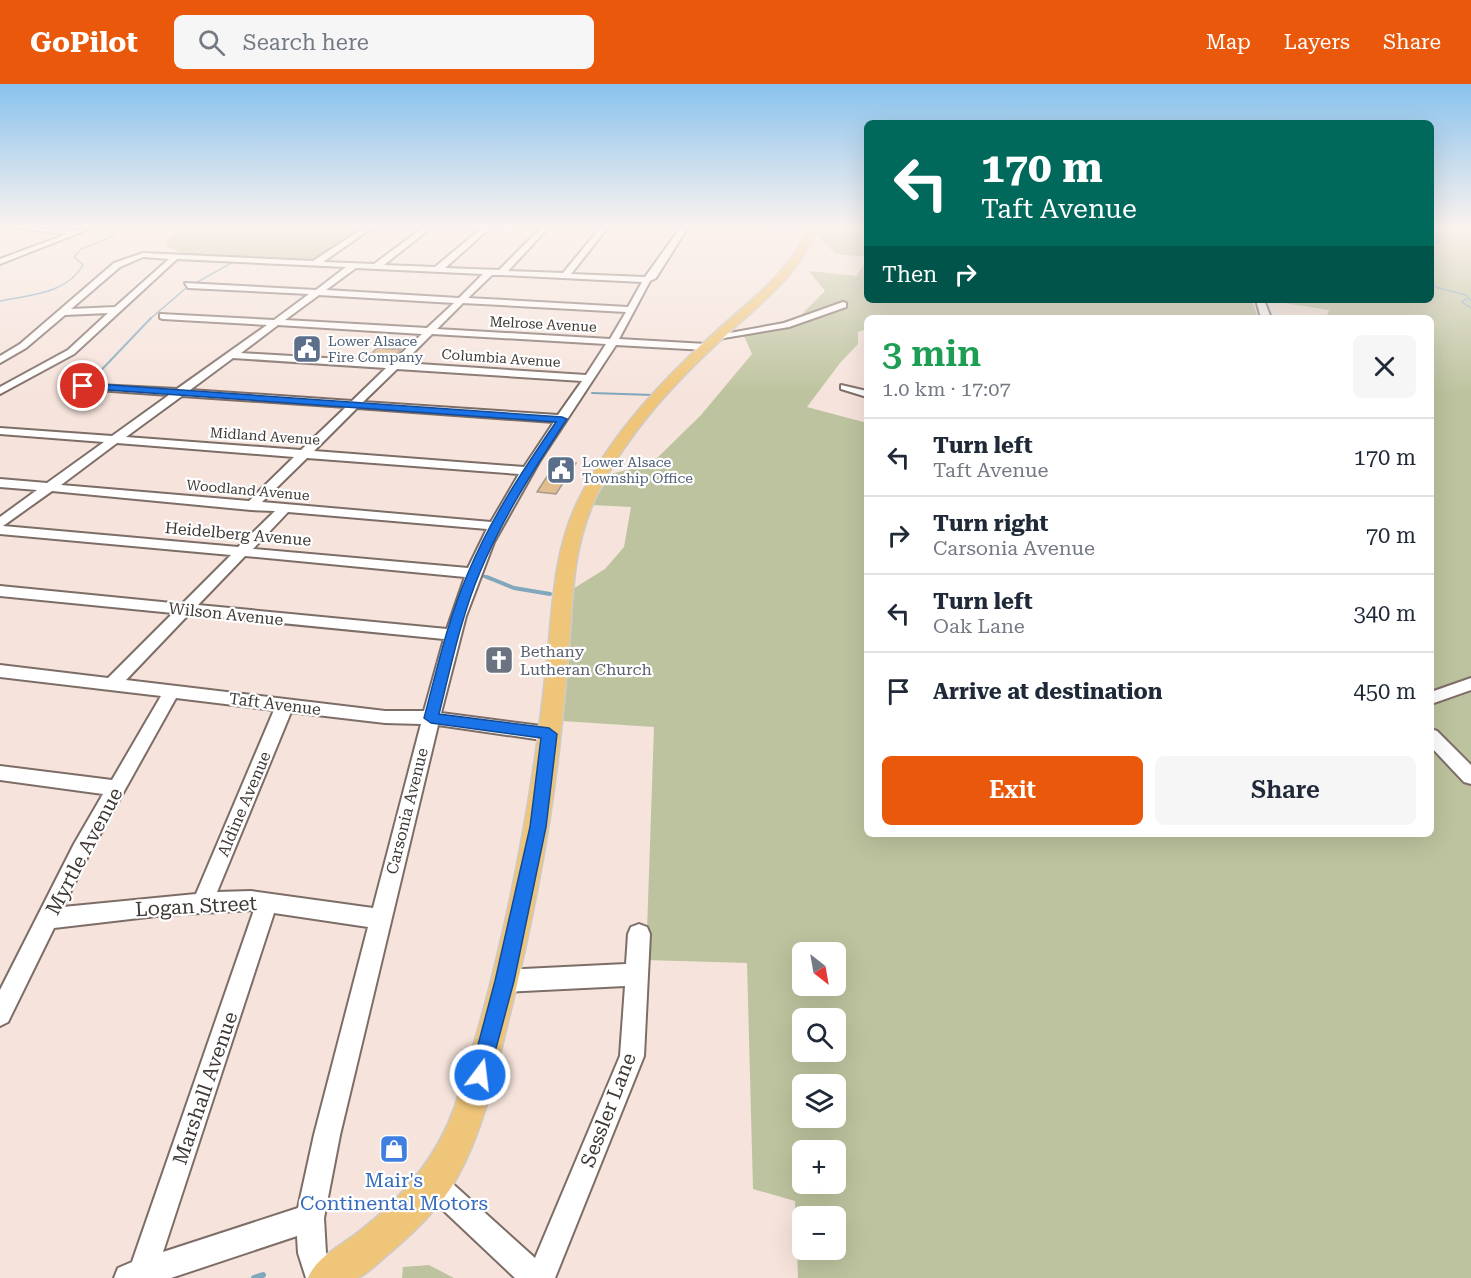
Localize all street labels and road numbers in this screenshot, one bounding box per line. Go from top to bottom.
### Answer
street label: Melrose Avenue [489,313,597,335]
street label: Columbia Avenue [441,346,561,370]
street label: Midland Avenue [209,424,321,448]
street label: Woodland Avenue [186,477,310,503]
street label: Heidelberg Avenue [164,518,312,550]
street label: Wilson Avenue [168,599,285,629]
street label: Taft Avenue [228,689,322,719]
street label: Carsonia Avenue [382,746,432,876]
street label: Aldine Avenue [213,748,275,859]
street label: Myrtle Avenue [40,783,128,919]
street label: Logan Street [135,891,258,921]
street label: Marshall Avenue [168,1008,242,1168]
street label: Sessler Lane [575,1049,641,1170]

